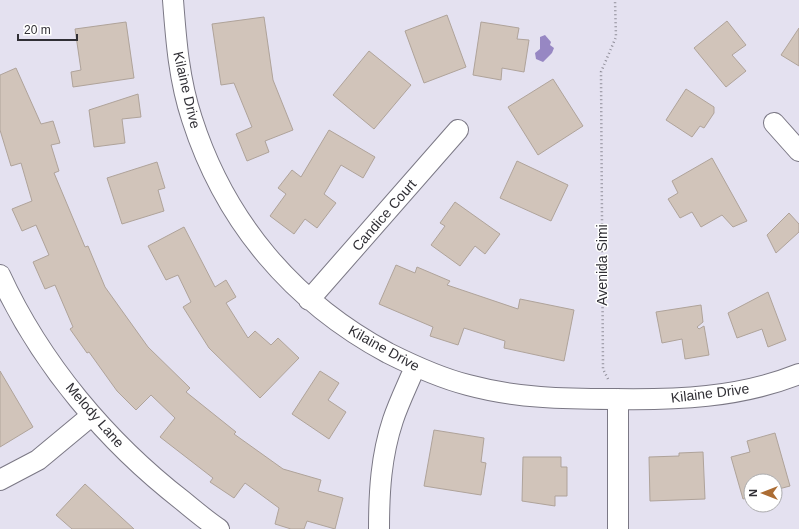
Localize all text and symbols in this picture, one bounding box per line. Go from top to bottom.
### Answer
scale bar [18,16,77,42]
text: 20 m [24,23,51,37]
street label: Kilaine Drive [170,50,204,130]
street label: Candice Court [349,176,419,254]
street label: Avenida Simi [594,224,610,306]
street label: Kilaine Drive [346,322,422,374]
street label: Melody Lane [63,379,127,451]
street label: Kilaine Drive [670,380,750,406]
north arrow [743,473,783,513]
text: N [747,489,759,497]

